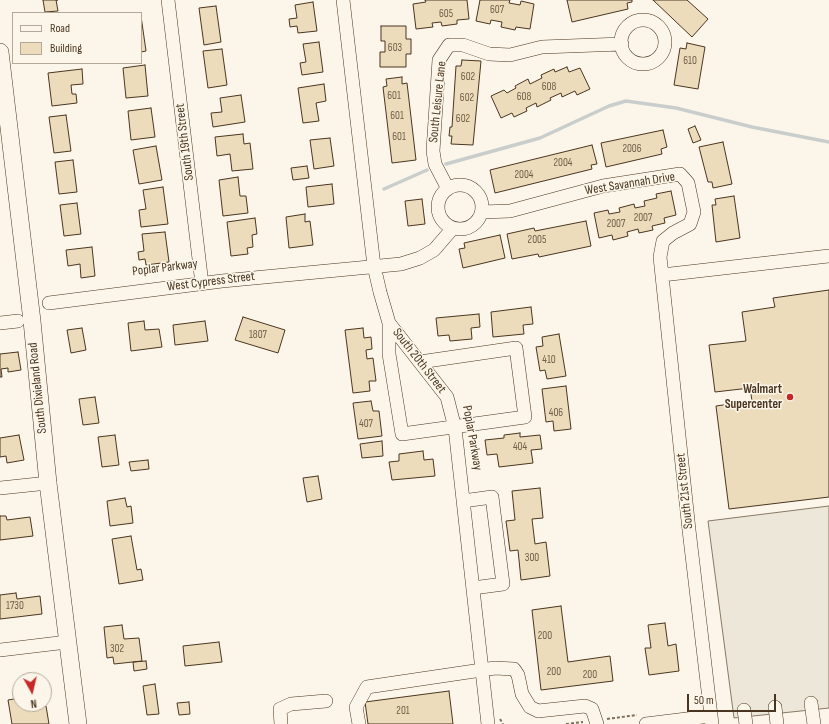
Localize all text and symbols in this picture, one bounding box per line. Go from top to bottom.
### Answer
house number: 607 [490,3,504,17]
house number: 605 [439,7,453,21]
legend [12,12,142,64]
text: Road [50,21,70,36]
text: Building [50,41,82,56]
house number: 603 [388,41,402,55]
house number: 610 [683,54,697,68]
street label: South Leisure Lane [426,60,450,144]
house number: 602 [461,70,475,84]
house number: 608 [542,80,556,94]
house number: 601 [387,89,401,103]
house number: 608 [517,90,531,104]
house number: 602 [460,91,474,105]
street label: South 19th Street [173,103,197,181]
house number: 601 [390,109,404,123]
house number: 602 [456,112,470,126]
house number: 601 [392,130,406,144]
house number: 2006 [622,142,642,156]
house number: 2004 [554,156,572,170]
house number: 2004 [515,168,533,182]
street label: West Savannah Drive [584,169,676,199]
house number: 2007 [634,211,652,225]
house number: 2007 [607,217,625,231]
house number: 2005 [528,233,546,247]
street label: Poplar Parkway [132,256,198,280]
street label: West Cypress Street [166,269,256,295]
street label: South 20th Street [389,325,449,397]
house number: 1807 [249,328,267,342]
street label: South Dixieland Road [25,342,51,434]
house number: 410 [542,353,556,367]
place label: Walmart Supercenter [725,382,782,413]
marker: Walmart Supercenter [785,392,795,402]
street label: Poplar Parkway [459,404,485,472]
house number: 406 [549,406,563,420]
house number: 407 [359,417,373,431]
house number: 404 [513,440,527,454]
street label: South 21st Street [673,452,697,530]
house number: 300 [525,551,539,565]
house number: 1730 [6,599,24,613]
house number: 200 [538,629,552,643]
house number: 302 [110,642,124,656]
house number: 200 [547,665,561,679]
house number: 200 [583,668,597,682]
north arrow [12,672,52,712]
scale bar [689,686,778,712]
text: 50 m [694,693,714,708]
text: N [30,697,37,710]
house number: 201 [396,704,410,718]

